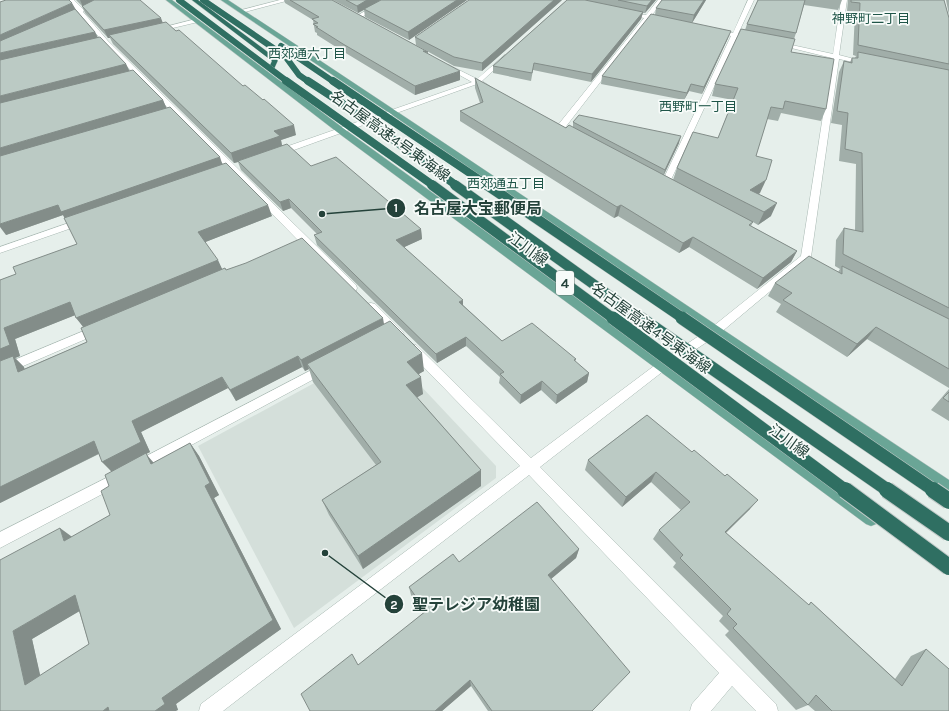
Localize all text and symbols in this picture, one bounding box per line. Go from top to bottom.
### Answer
district label: 神野町二丁目 [832,11,910,26]
district label: 西郊通六丁目 [268,46,346,61]
street label: 名古屋高速4号東海線 [327,87,453,185]
district label: 西野町一丁目 [659,99,737,114]
district label: 西郊通五丁目 [467,176,545,191]
callout: 名古屋大宝郵便局 [386,194,550,222]
text: 名古屋大宝郵便局 [414,199,542,218]
text: 1 [394,201,398,215]
street label: 江川線 [505,228,551,270]
road number: 4 [556,271,574,295]
street label: 名古屋高速4号東海線 [588,279,714,377]
street label: 江川線 [766,420,812,462]
callout: 聖テレジア幼稚園 [384,590,548,618]
text: 聖テレジア幼稚園 [412,595,540,614]
text: 2 [390,598,398,612]

